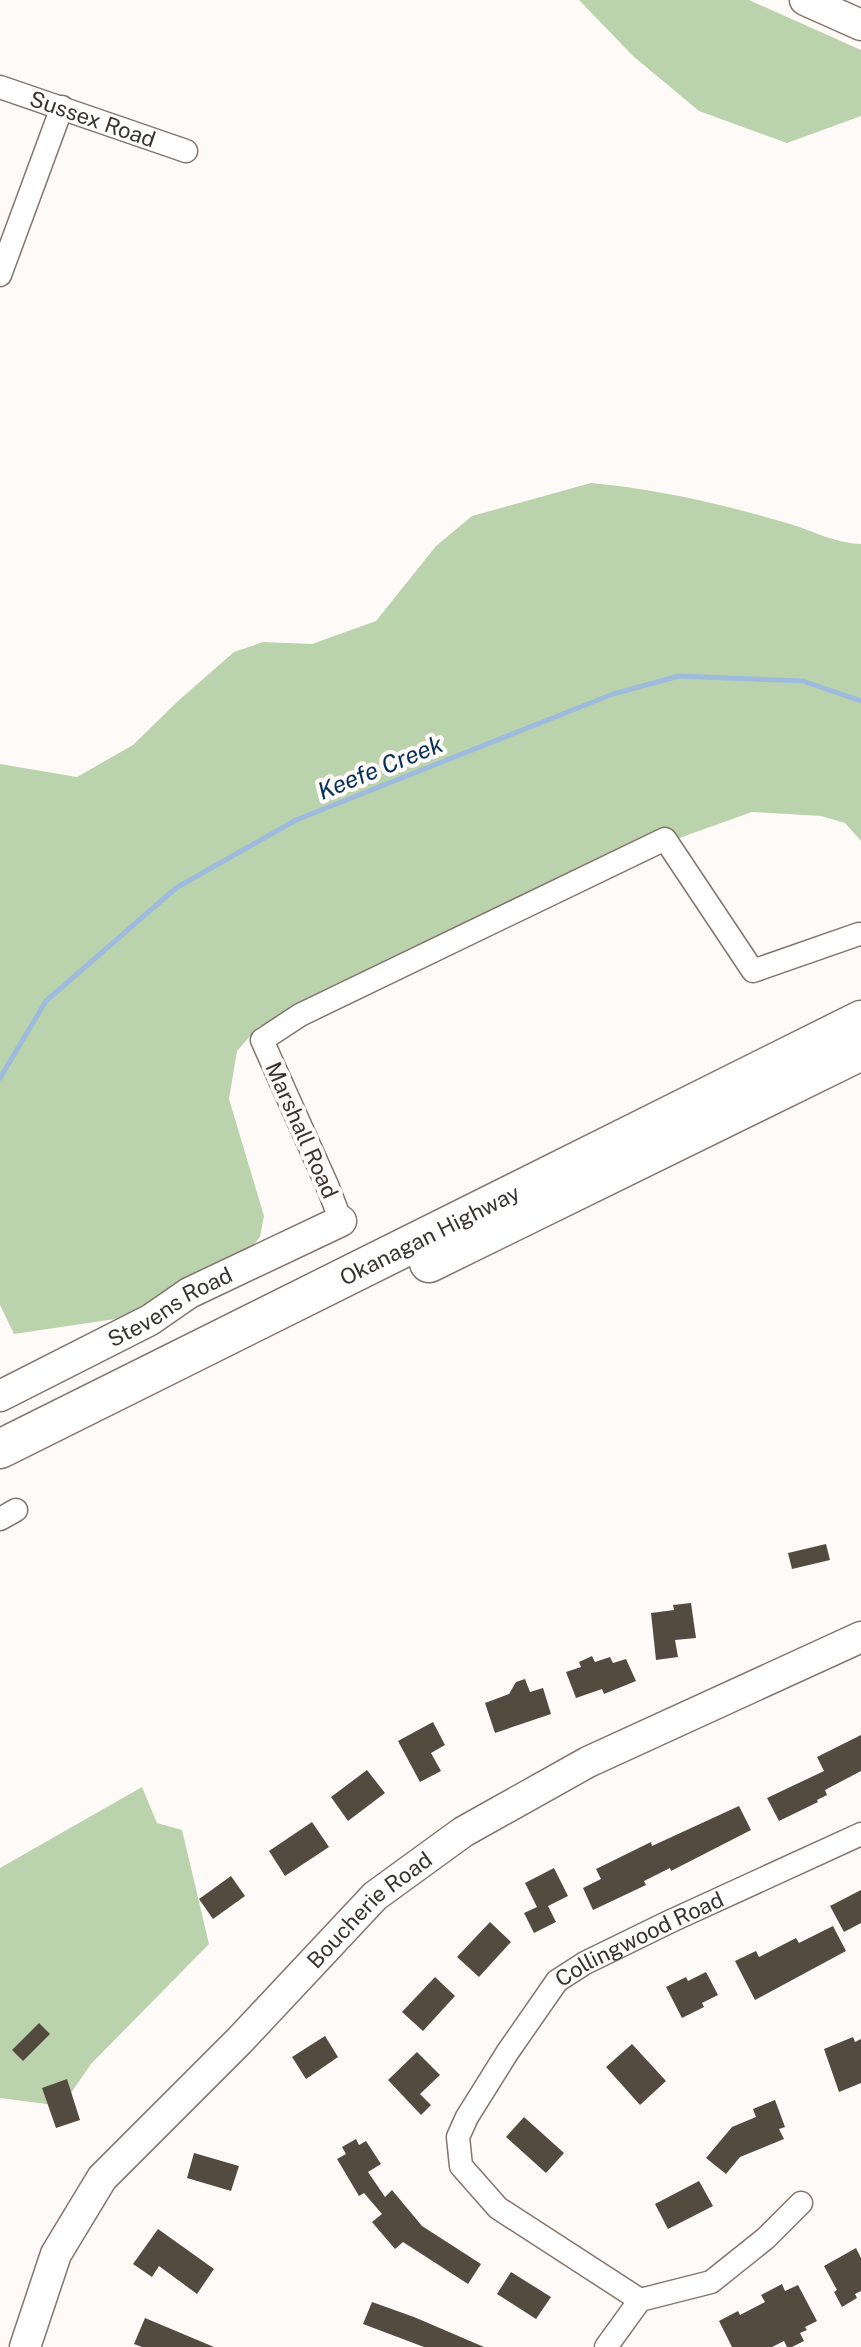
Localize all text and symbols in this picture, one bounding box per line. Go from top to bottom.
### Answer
street label: Sussex Road [26,85,159,153]
water label: Keefe Creek [313,729,447,805]
street label: Marshall Road [260,1058,344,1202]
street label: Okanagan Highway [335,1179,524,1291]
street label: Stevens Road [103,1262,236,1352]
street label: Boucherie Road [301,1846,437,1973]
street label: Collingwood Road [550,1886,727,1992]

